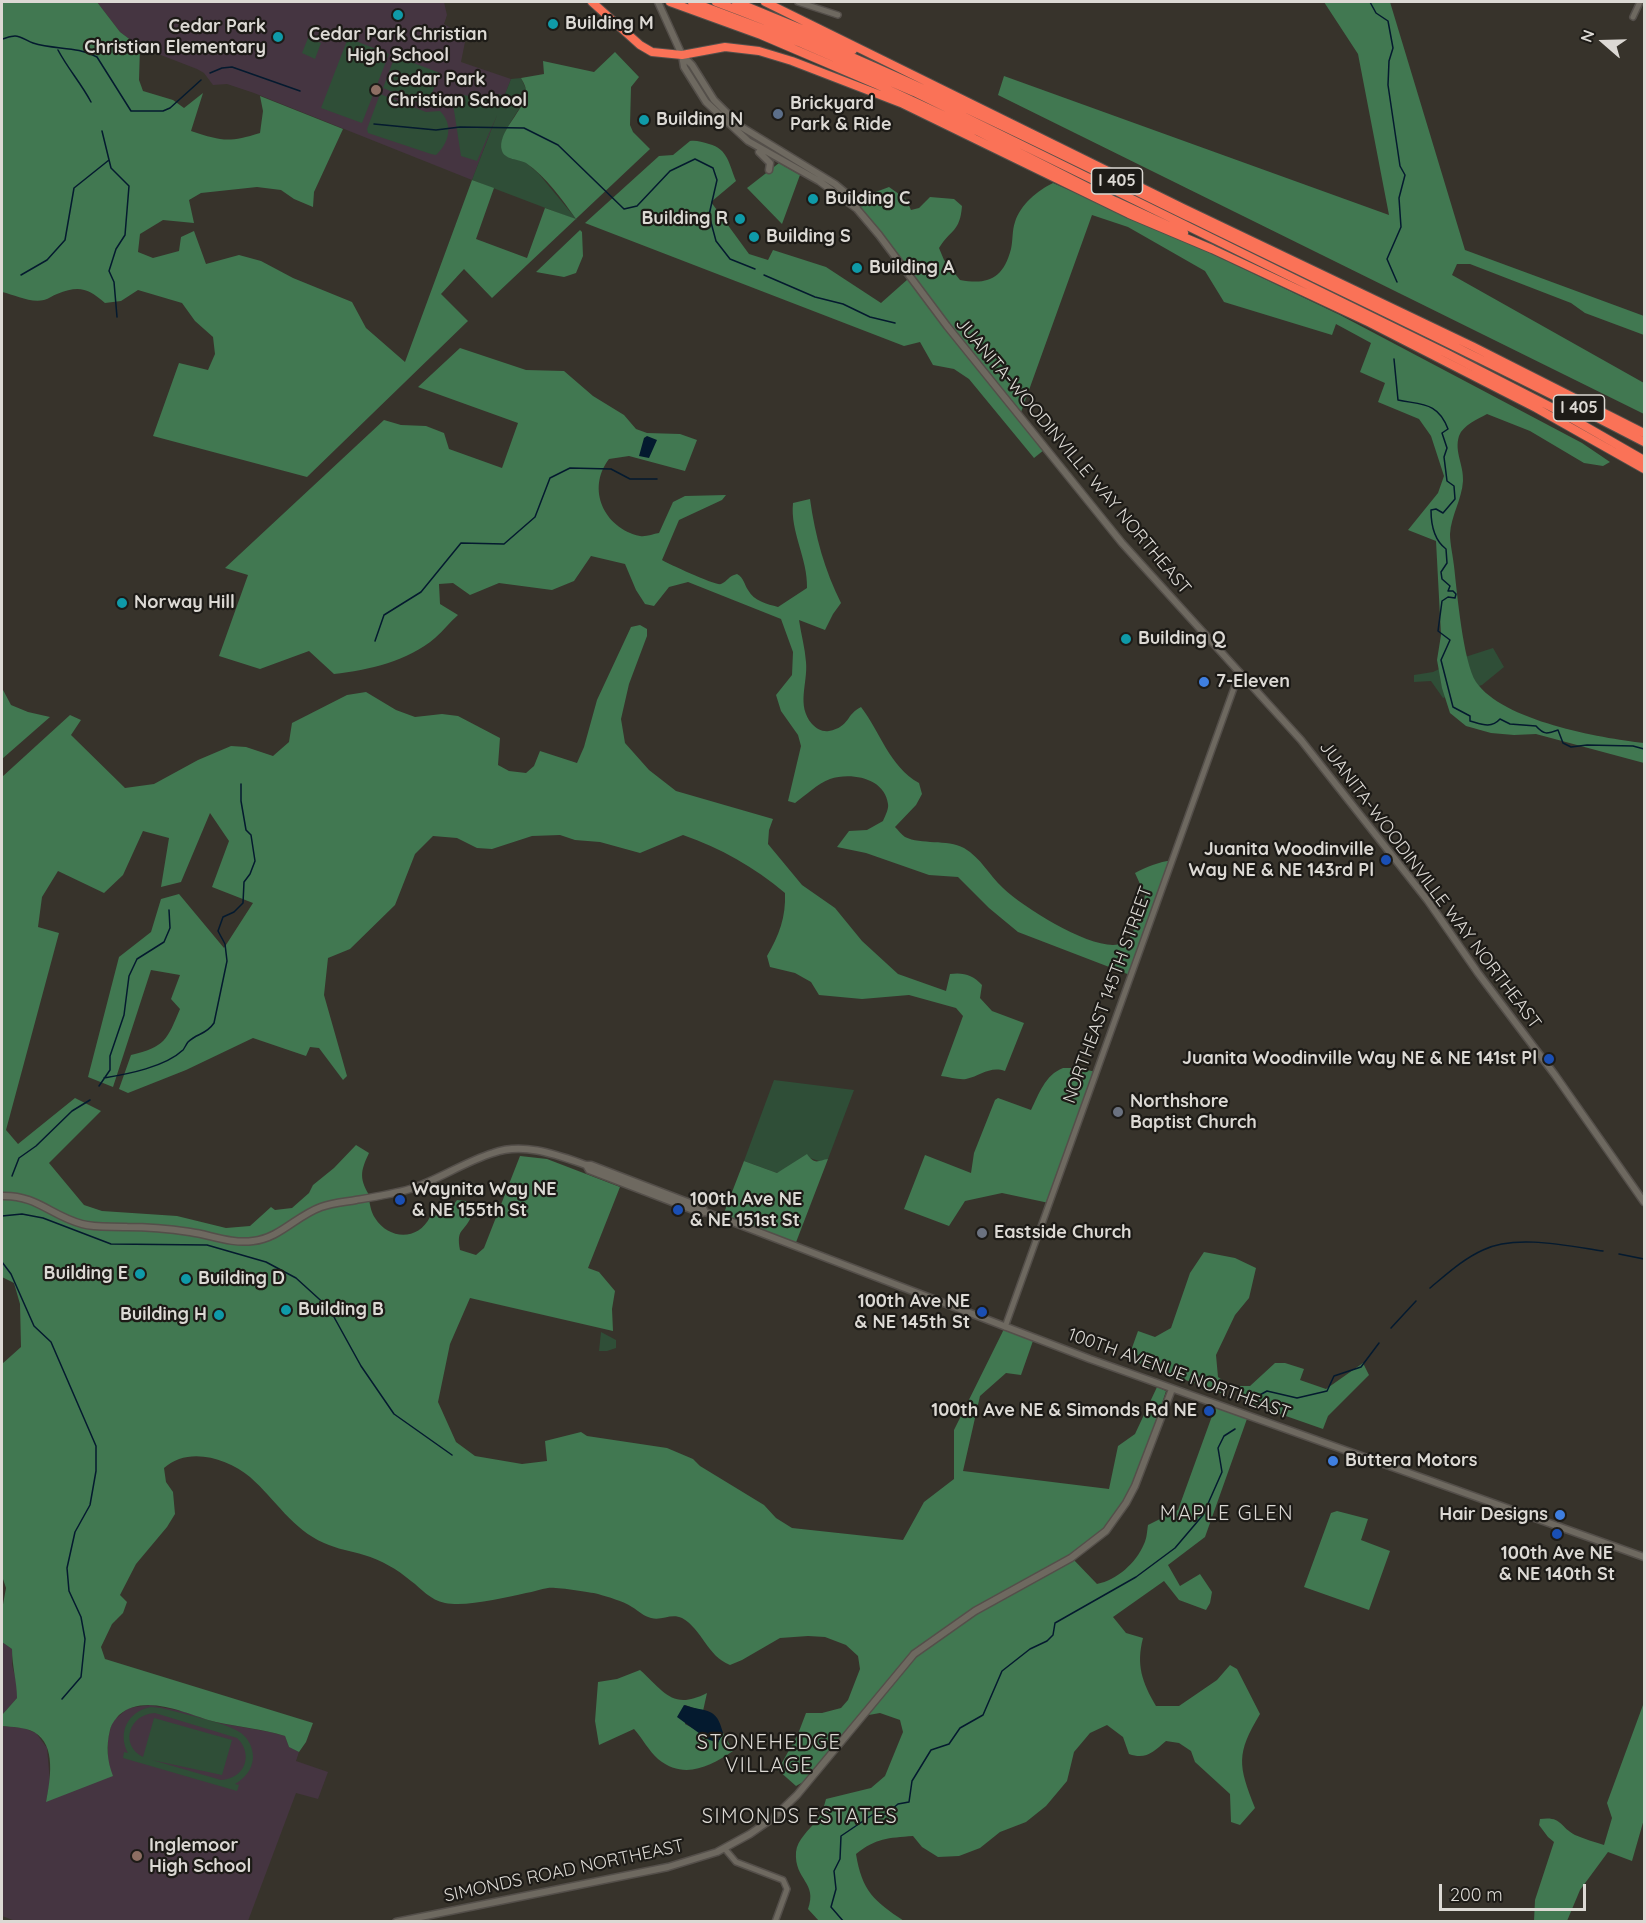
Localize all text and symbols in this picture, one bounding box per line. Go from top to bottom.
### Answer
marker: Cedar Park Christian High School [391,8,405,22]
north arrow [1574,12,1634,72]
place label: Building M [565,13,654,35]
place label: Cedar Park Christian Elementary [84,16,266,58]
marker: Building M [546,17,560,31]
place label: Cedar Park Christian High School [309,24,487,66]
text: N [1576,27,1598,45]
marker: Cedar Park Christian Elementary [271,30,285,44]
place label: Cedar Park Christian School [388,69,527,112]
marker: Cedar Park Christian School [369,83,383,97]
place label: Brickyard Park & Ride [790,93,892,136]
marker: Brickyard Park & Ride [771,107,785,121]
place label: Building N [656,109,743,131]
marker: Building N [637,113,651,127]
road number: I 405 [1092,168,1142,194]
place label: Building C [825,188,910,210]
marker: Building C [806,192,820,206]
place label: Building R [642,208,728,230]
marker: Building R [733,212,747,226]
place label: Building S [766,226,851,248]
marker: Building S [747,230,761,244]
place label: Building A [869,257,955,279]
marker: Building A [850,261,864,275]
street label: JUANITA-WOODINVILLE WAY NORTHEAST [951,313,1195,599]
road number: I 405 [1554,395,1604,421]
place label: Norway Hill [134,592,235,614]
marker: Norway Hill [115,596,129,610]
place label: Building Q [1138,628,1226,650]
marker: Building Q [1119,632,1133,646]
place label: 7-Eleven [1216,671,1290,693]
marker: 7-Eleven [1197,675,1211,689]
street label: JUANITA-WOODINVILLE WAY NORTHEAST [1314,737,1546,1033]
place label: Juanita Woodinville Way NE & NE 143rd Pl [1189,839,1374,882]
marker: Juanita Woodinville Way NE & NE 143rd Pl [1379,853,1393,867]
street label: NORTHEAST 145TH STREET [1059,884,1157,1106]
place label: Juanita Woodinville Way NE & NE 141st Pl [1182,1048,1537,1070]
marker: Juanita Woodinville Way NE & NE 141st Pl [1542,1052,1556,1066]
place label: Northshore Baptist Church [1130,1091,1257,1134]
marker: Northshore Baptist Church [1111,1105,1125,1119]
place label: Waynita Way NE & NE 155th St [412,1179,557,1222]
place label: 100th Ave NE & NE 151st St [690,1189,802,1232]
marker: Waynita Way NE & NE 155th St [393,1193,407,1207]
marker: 100th Ave NE & NE 151st St [671,1203,685,1217]
place label: Eastside Church [994,1222,1132,1244]
marker: Eastside Church [975,1226,989,1240]
place label: Building E [44,1263,128,1285]
marker: Building E [133,1267,147,1281]
place label: Building D [198,1268,285,1290]
marker: Building D [179,1272,193,1286]
place label: 100th Ave NE & NE 145th St [855,1291,970,1334]
place label: Building B [298,1299,384,1321]
marker: Building B [279,1303,293,1317]
place label: Building H [120,1304,207,1326]
marker: 100th Ave NE & NE 145th St [975,1305,989,1319]
marker: Building H [212,1308,226,1322]
street label: 100TH AVENUE NORTHEAST [1065,1324,1293,1424]
place label: 100th Ave NE & Simonds Rd NE [931,1400,1197,1422]
marker: 100th Ave NE & Simonds Rd NE [1202,1404,1216,1418]
place label: Buttera Motors [1345,1450,1478,1472]
marker: Buttera Motors [1326,1454,1340,1468]
district label: MAPLE GLEN [1160,1502,1294,1526]
place label: Hair Designs [1439,1504,1548,1526]
marker: Hair Designs [1553,1508,1567,1522]
marker: 100th Ave NE & NE 140th St [1550,1527,1564,1541]
place label: 100th Ave NE & NE 140th St [1499,1543,1615,1586]
district label: STONEHEDGE VILLAGE [697,1731,841,1778]
district label: SIMONDS ESTATES [702,1805,898,1829]
place label: Inglemoor High School [149,1835,251,1878]
street label: SIMONDS ROAD NORTHEAST [442,1835,686,1907]
marker: Inglemoor High School [130,1849,144,1863]
scale bar [1442,1872,1589,1910]
text: 200 m [1450,1883,1503,1906]

